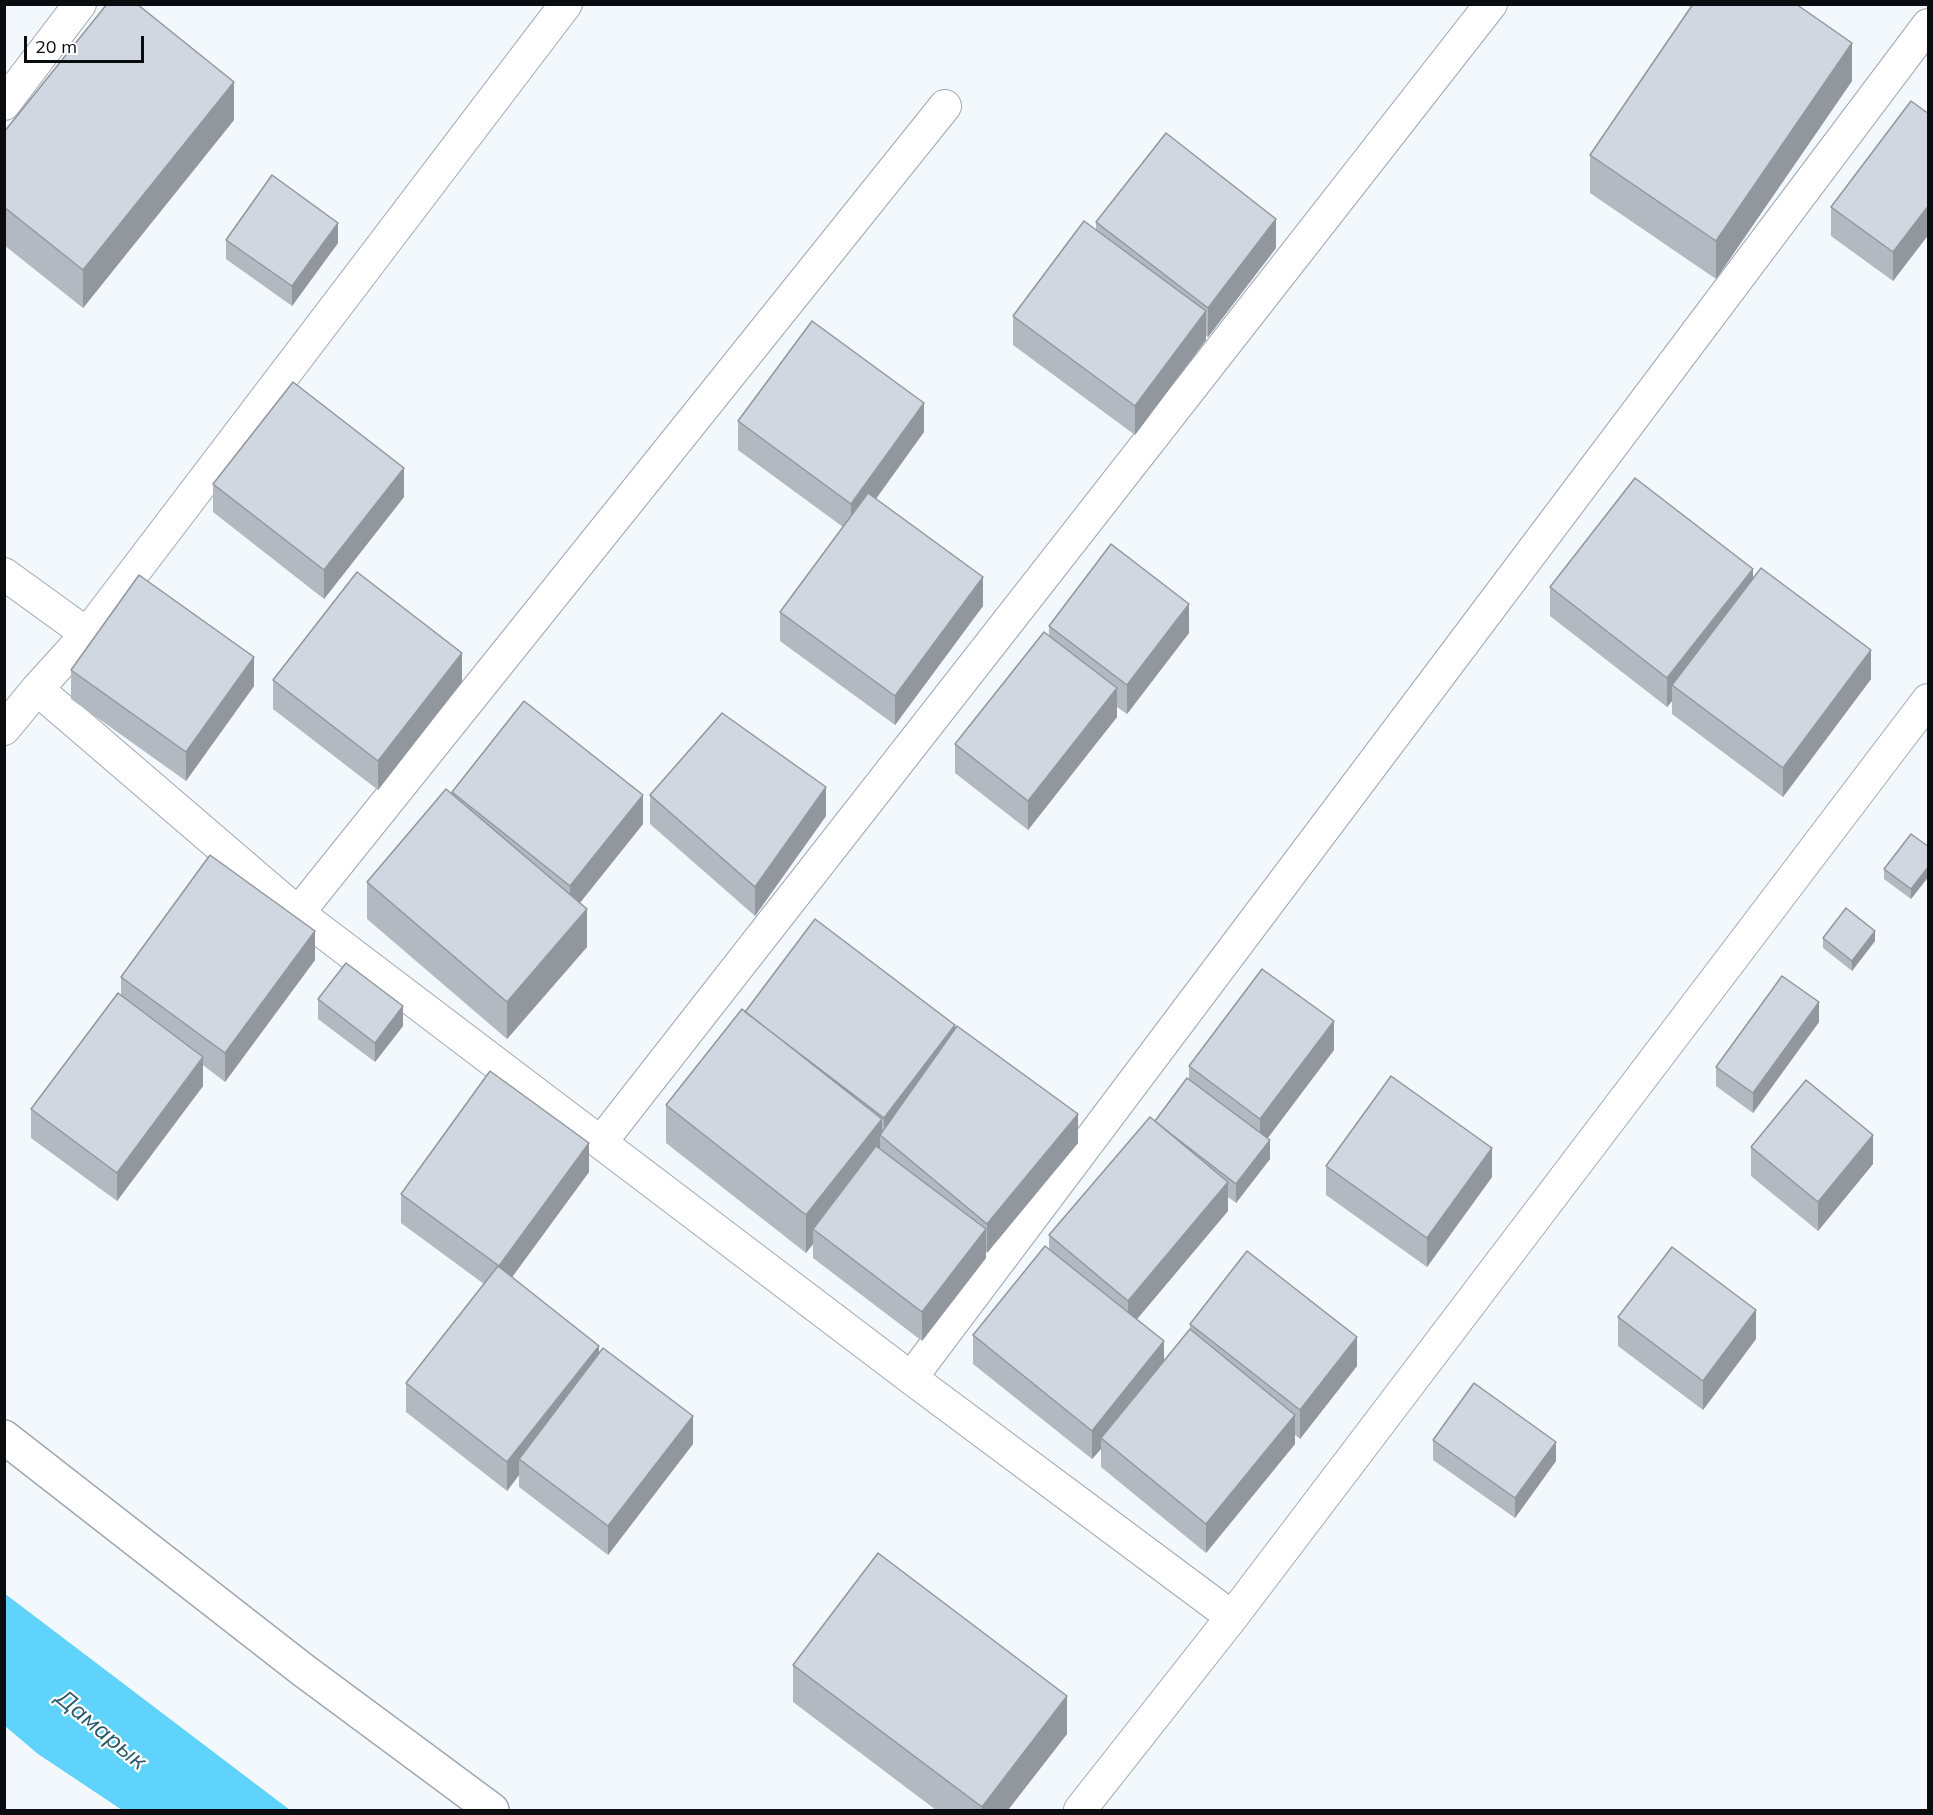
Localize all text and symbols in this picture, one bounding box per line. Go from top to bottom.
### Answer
scale bar [27,24,147,62]
text: 20 m [35,35,77,58]
water label: Дамарык [50,1684,152,1776]

